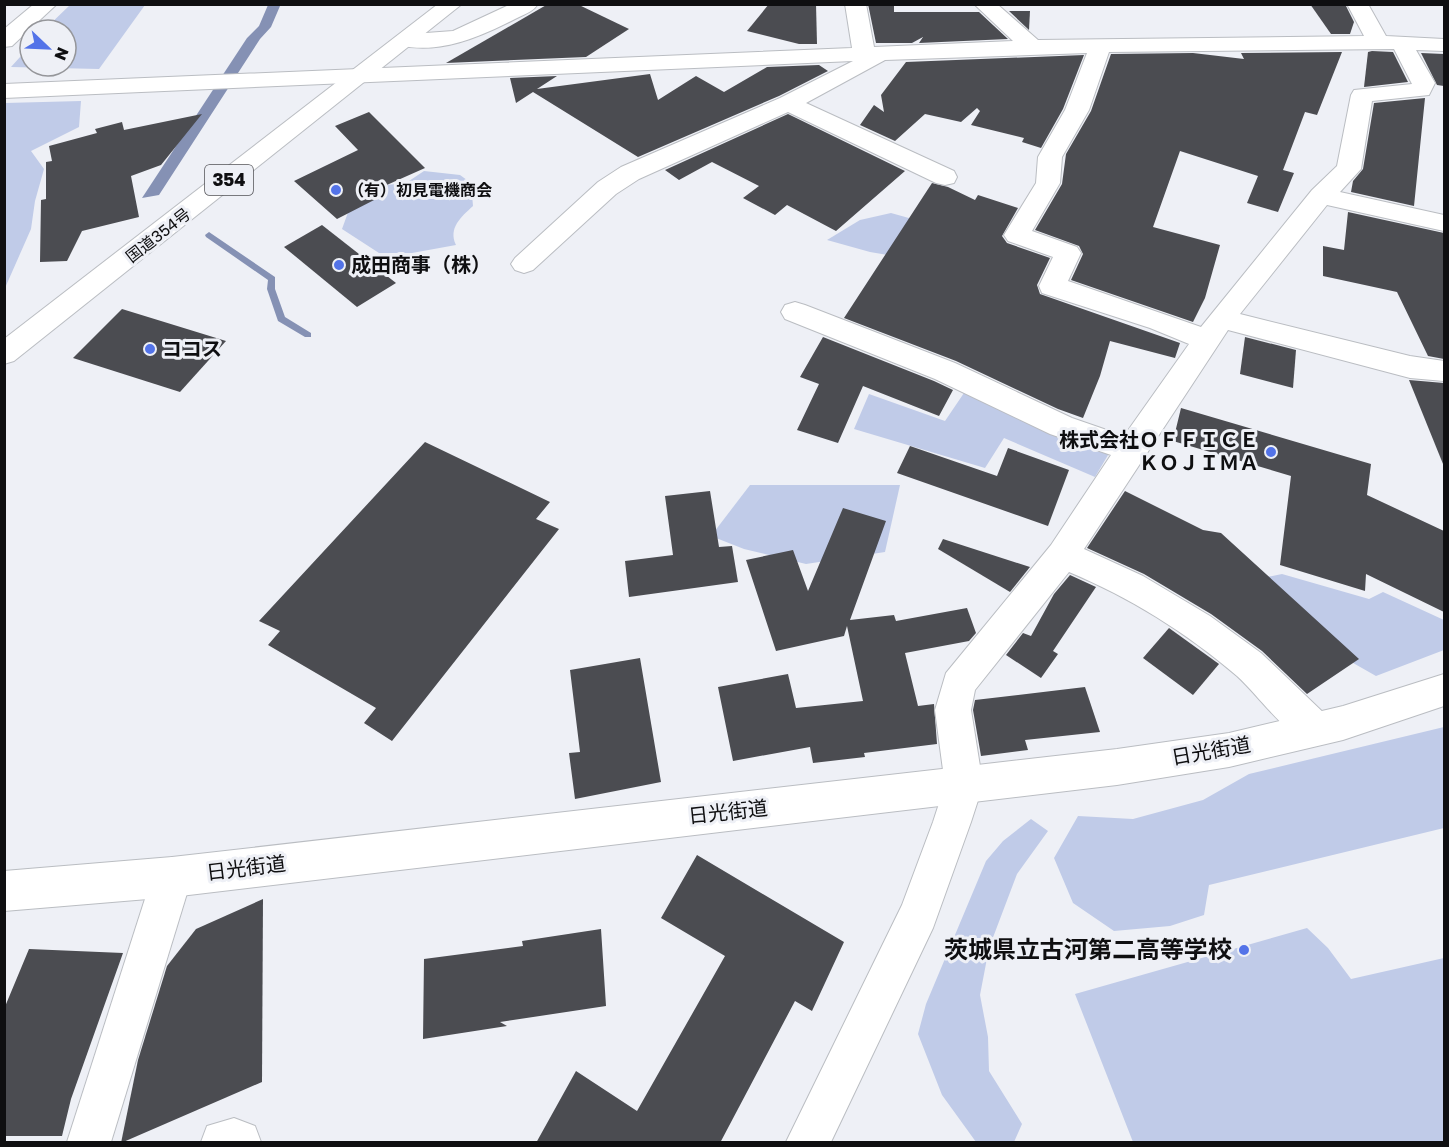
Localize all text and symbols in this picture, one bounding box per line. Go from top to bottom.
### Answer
north arrow [18,18,78,78]
text: N [50,44,73,63]
road number: 354 [205,165,253,195]
place label: （有）初見電機商会 [348,180,492,200]
marker: （有）初見電機商会 [329,183,343,197]
street label: 国道354号 [122,204,194,266]
place label: 成田商事（株） [351,252,491,276]
marker: 成田商事（株） [332,258,346,272]
place label: ココス [162,336,222,360]
marker: ココス [143,342,157,356]
place label: 株式会社ＯＦＦＩＣＥ ＫＯＪＩＭＡ [1059,427,1259,474]
marker: 株式会社ＯＦＦＩＣＥ ＫＯＪＩＭＡ [1264,445,1278,459]
street label: 日光街道 [1169,731,1252,769]
street label: 日光街道 [687,795,769,827]
street label: 日光街道 [205,850,287,884]
place label: 茨城県立古河第二高等学校 [944,934,1232,963]
marker: 茨城県立古河第二高等学校 [1237,943,1251,957]

